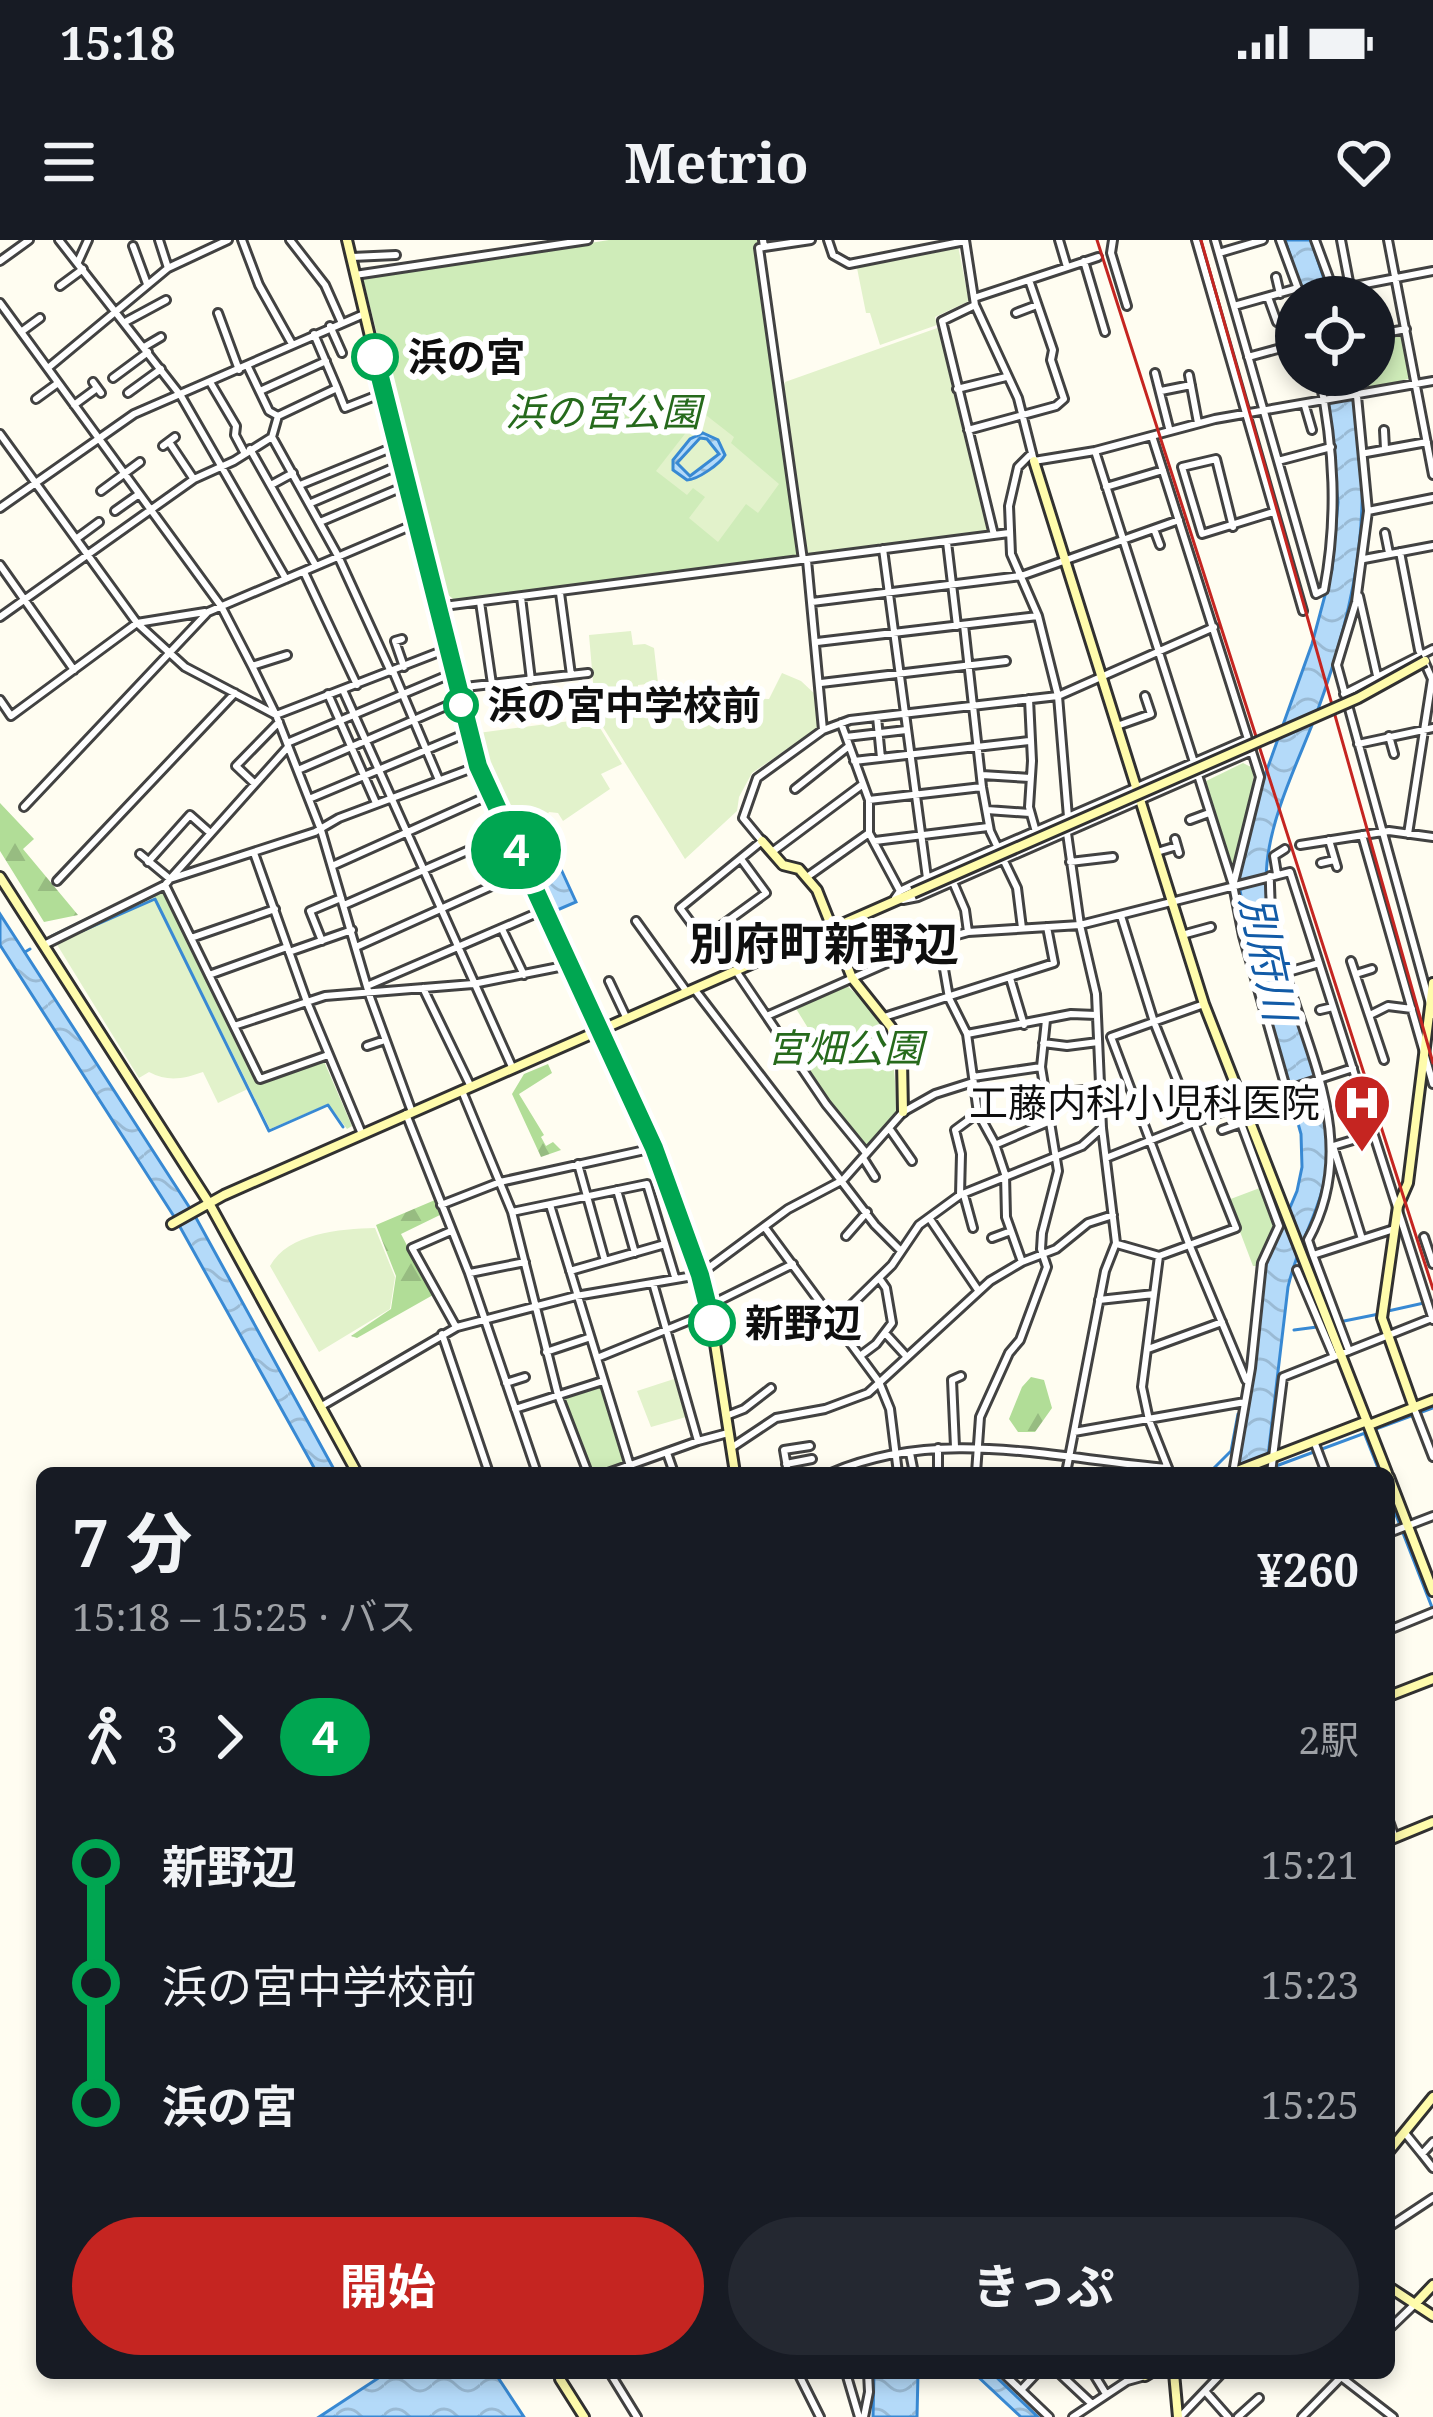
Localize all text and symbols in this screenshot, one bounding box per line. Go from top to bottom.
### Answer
text: 15:18 [60,12,175,73]
text: Metrio [624,125,809,199]
icon: menu [36,129,102,195]
icon: heart [1331,129,1397,195]
map controls [1275,276,1395,396]
button: locate [1275,276,1395,396]
place label: 浜の宮 [408,329,525,382]
marker: 浜の宮 [353,335,397,379]
park label: 浜の宮公園 [505,384,705,437]
place label: 浜の宮中学校前 [488,677,761,730]
marker: 浜の宮中学校前 [445,689,477,721]
line badge: ４ [477,811,555,889]
text: ４ [495,821,537,878]
water label: 別府川 [1228,890,1311,1029]
district label: 別府町新野辺 [689,912,959,973]
park label: 宮畑公園 [767,1020,928,1073]
hospital icon: 工藤内科小児科医院 [1331,1072,1393,1154]
place label: 工藤内科小児科医院 [969,1075,1320,1128]
place label: 新野辺 [745,1295,862,1348]
marker: 新野辺 [690,1301,734,1345]
text: 7 分 [72,1496,192,1586]
text: ¥260 [1257,1539,1359,1600]
text: 15:18 – 15:25 · バス [72,1589,417,1642]
icon: walk [72,1704,138,1770]
icon: forward [196,1704,262,1770]
text: ４ [304,1708,346,1765]
text: 3 [156,1711,178,1764]
text: 2駅 [1298,1712,1359,1765]
text: 新野辺 [162,1835,297,1896]
text: 15:21 [1261,1837,1359,1890]
text: 浜の宮中学校前 [162,1955,477,2016]
text: 15:23 [1261,1957,1359,2010]
text: 浜の宮 [162,2075,297,2136]
text: 15:25 [1261,2077,1359,2130]
button: 開始 [72,2217,704,2355]
button: きっぷ [728,2217,1359,2355]

